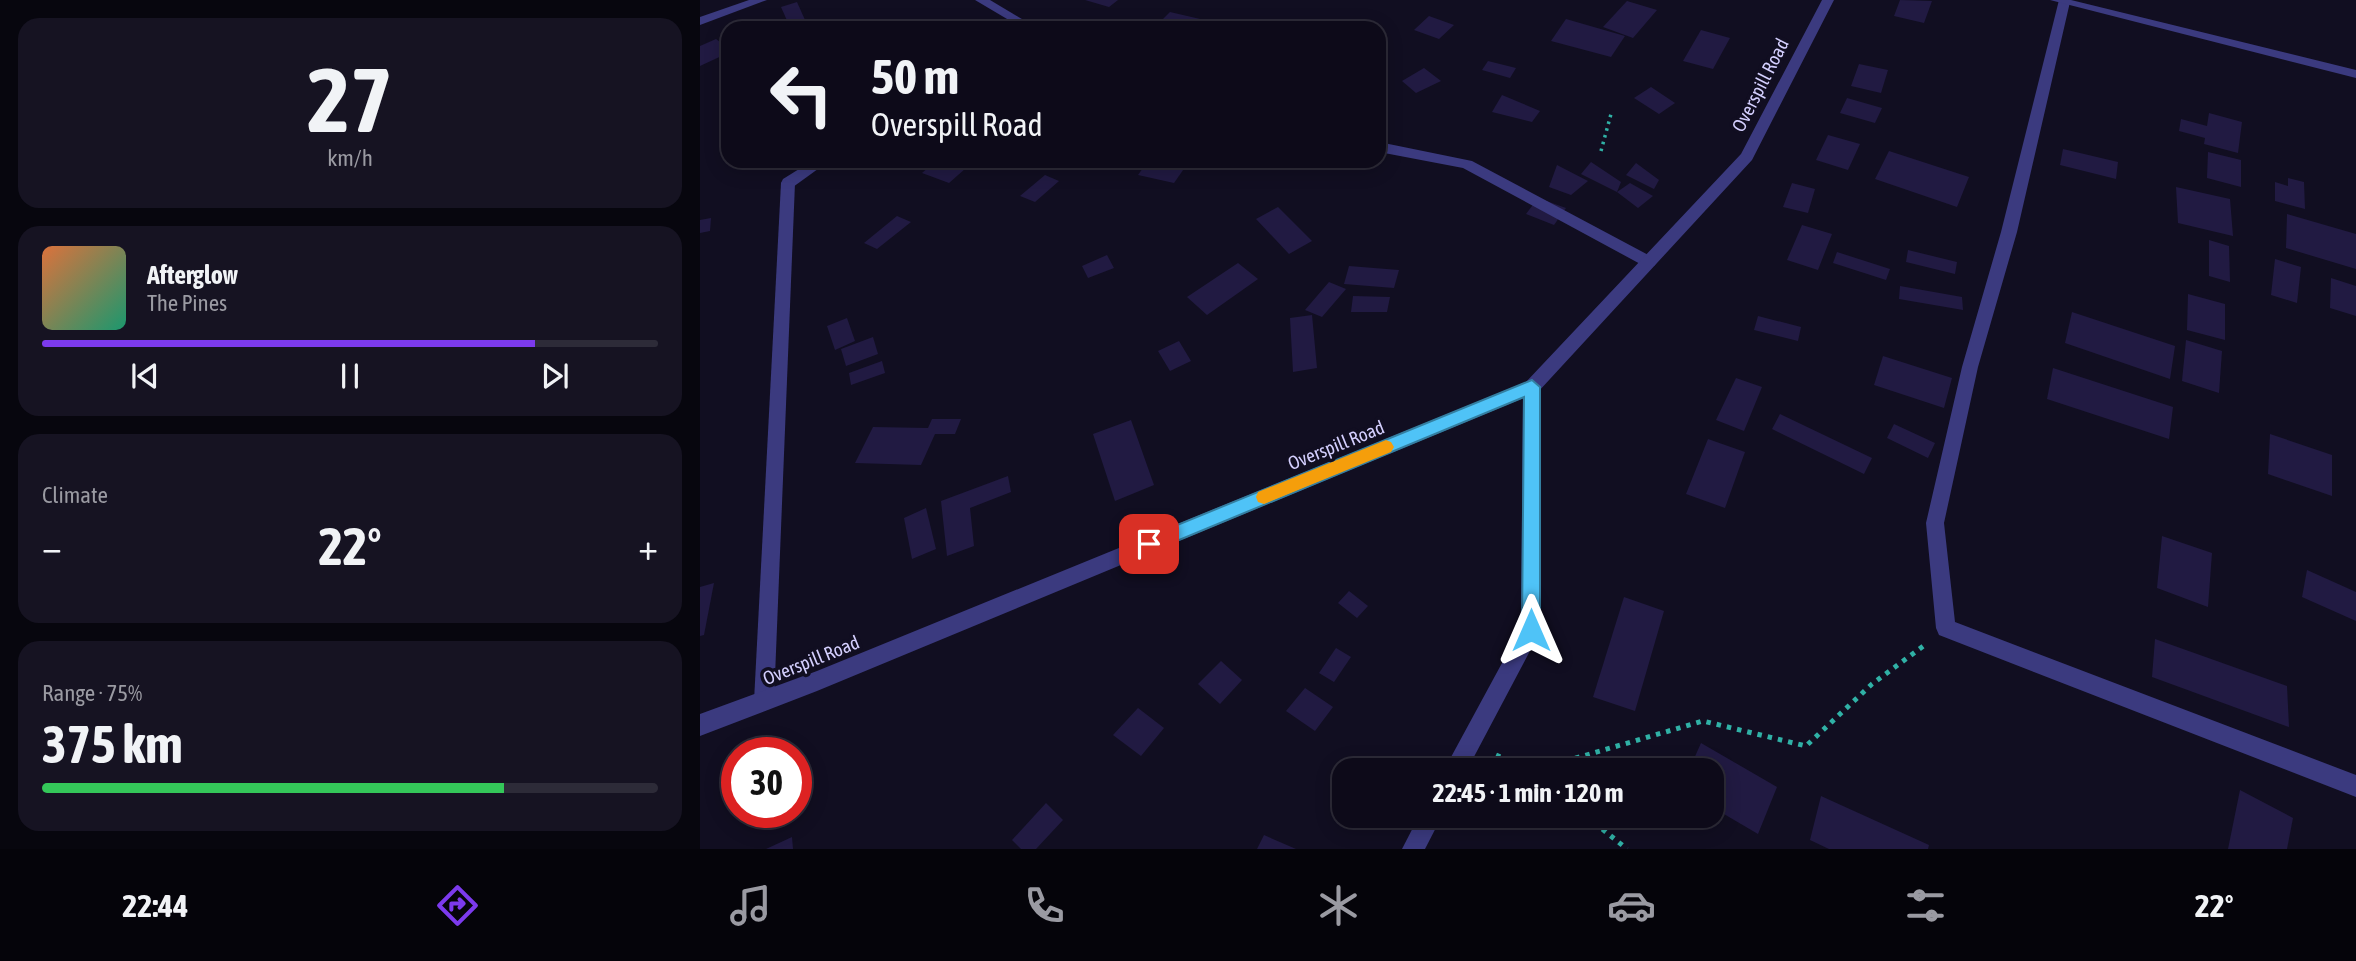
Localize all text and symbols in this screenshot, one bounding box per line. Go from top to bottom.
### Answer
street label: Overspill Road [1727,35,1793,135]
text: 27 [307,47,393,151]
text: 50 m [871,48,959,104]
icon: left [756,49,847,140]
text: Overspill Road [871,106,1043,143]
text: km/h [327,145,373,171]
text: Afterglow [147,260,238,290]
text: The Pines [147,290,227,316]
icon: previous [126,357,164,395]
icon: pause [331,357,369,395]
icon: next [536,357,574,395]
street label: Overspill Road [1285,416,1387,474]
text: Climate [42,482,108,508]
pin [1119,514,1179,574]
text: 22° [318,516,382,576]
text: − [42,525,62,568]
text: + [638,525,658,568]
icon: arrive [1130,525,1168,563]
position arrow [1494,593,1568,667]
street label: Overspill Road [760,631,862,689]
text: Range · 75% [42,680,142,706]
text: 375 km [42,714,183,774]
speed limit sign: 30 [721,737,812,828]
text: 22:45 · 1 min · 120 m [1433,778,1623,808]
icon: directions [433,881,482,930]
icon: music [726,881,775,930]
icon: phone [1020,881,1069,930]
icon: climate [1314,881,1363,930]
icon: car [1607,881,1656,930]
icon: filters [1901,881,1950,930]
text: 22:44 [122,887,188,924]
text: 22° [2195,887,2234,924]

